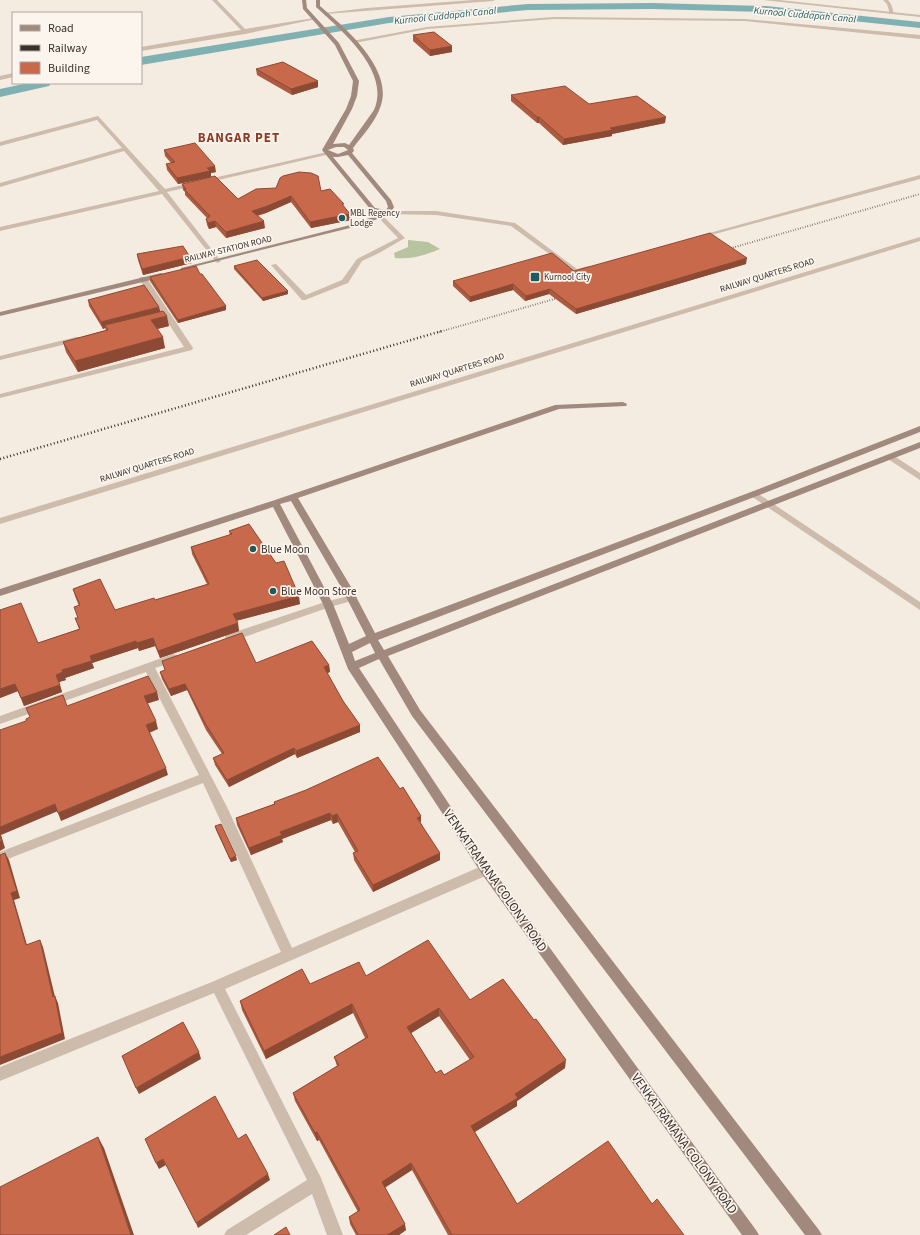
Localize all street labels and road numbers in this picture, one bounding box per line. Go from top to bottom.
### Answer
street label: RAILWAY STATION ROAD [183,232,274,267]
street label: RAILWAY QUARTERS ROAD [718,255,816,296]
street label: RAILWAY QUARTERS ROAD [408,350,506,391]
street label: RAILWAY QUARTERS ROAD [98,445,196,486]
street label: VENKATRAMANA COLONY ROAD [439,806,551,955]
street label: VENKATRAMANA COLONY ROAD [627,1069,741,1218]

